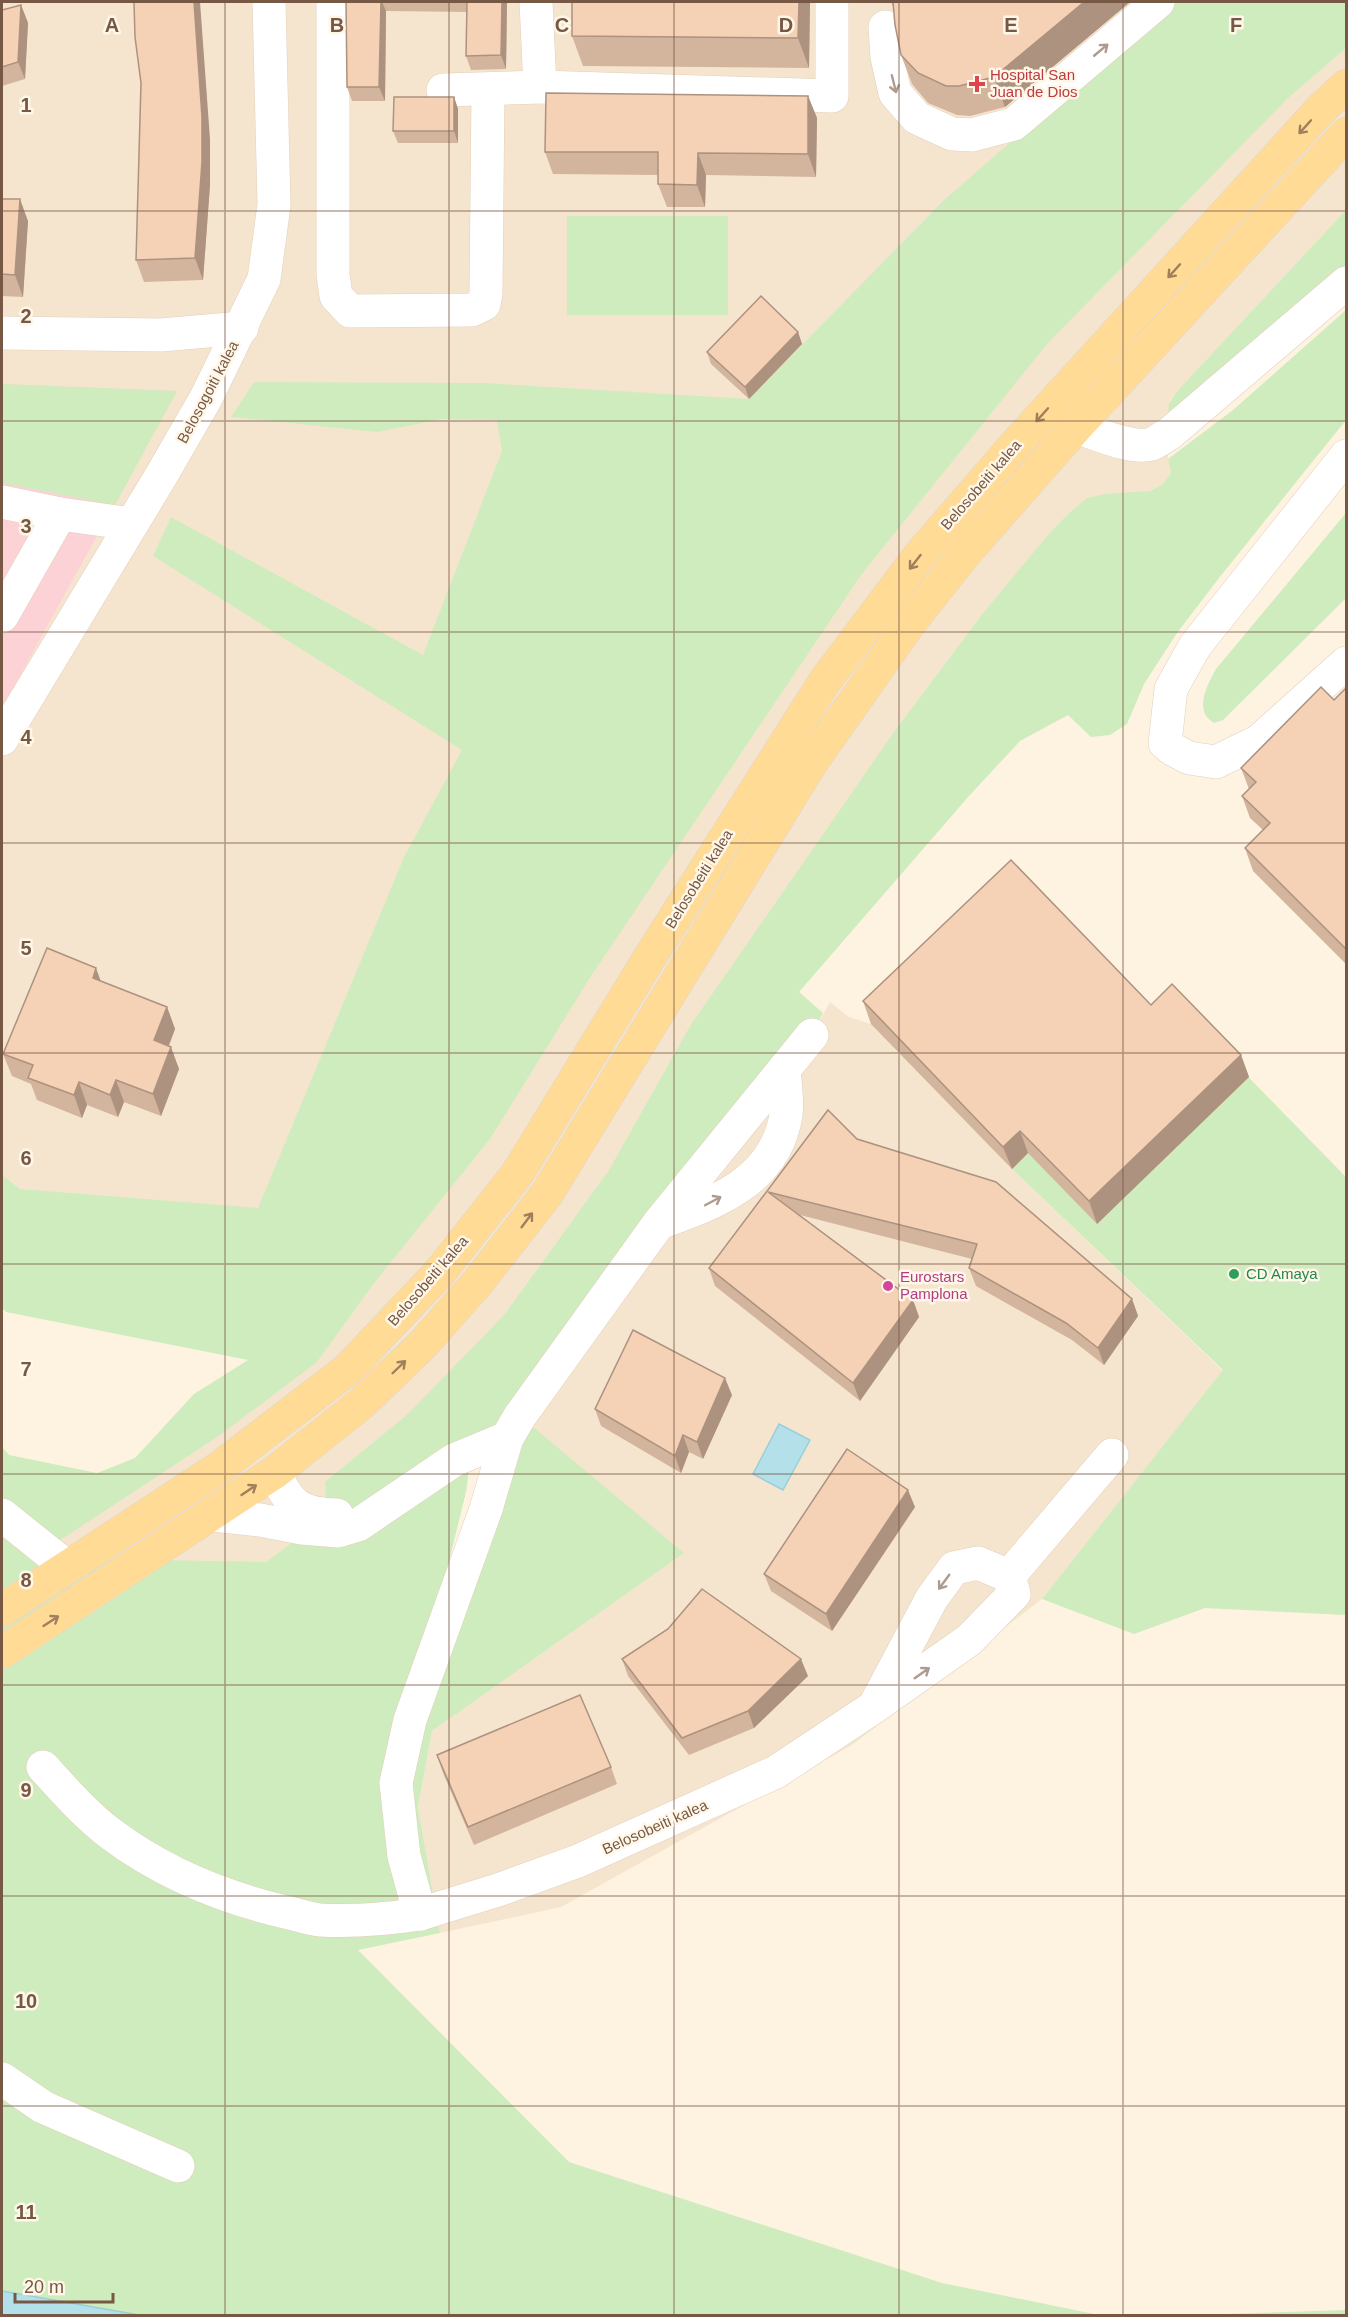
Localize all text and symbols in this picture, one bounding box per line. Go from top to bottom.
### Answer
text: A [105,14,119,36]
text: B [330,14,344,36]
text: C [555,14,569,36]
text: D [779,14,793,36]
text: E [1004,14,1018,36]
text: F [1230,14,1242,36]
one-way arrow [1093,43,1108,57]
place label: Hospital San Juan de Dios [990,66,1078,100]
one-way arrow [888,74,900,93]
marker: Hospital San Juan de Dios [968,75,986,93]
text: 1 [20,94,32,116]
one-way arrow [1298,119,1312,134]
one-way arrow [1167,263,1181,278]
text: 2 [20,305,32,327]
street label: Belosogoiti kalea [173,337,242,446]
one-way arrow [1035,407,1049,422]
street label: Belosobeiti kalea [937,436,1025,533]
text: 3 [20,515,32,537]
one-way arrow [908,554,921,570]
text: 4 [20,726,32,748]
street label: Belosobeiti kalea [661,826,736,931]
text: 5 [20,937,32,959]
text: 6 [20,1147,32,1169]
one-way arrow [704,1195,721,1207]
one-way arrow [521,1212,534,1228]
street label: Belosobeiti kalea [384,1232,472,1329]
place label: CD Amaya [1246,1265,1318,1282]
marker: CD Amaya [1227,1267,1241,1281]
place label: Eurostars Pamplona [900,1268,968,1302]
marker: Eurostars Pamplona [881,1279,895,1293]
text: 7 [20,1358,32,1380]
one-way arrow [392,1359,407,1374]
one-way arrow [240,1484,256,1496]
text: 8 [20,1569,32,1591]
one-way arrow [938,1573,950,1589]
one-way arrow [42,1614,59,1626]
one-way arrow [913,1667,929,1679]
text: 9 [20,1779,32,1801]
street label: Belosobeiti kalea [600,1795,711,1857]
text: 10 [15,1990,37,2012]
text: 11 [15,2201,37,2223]
scale bar [15,2266,112,2304]
text: 20 m [24,2277,64,2297]

